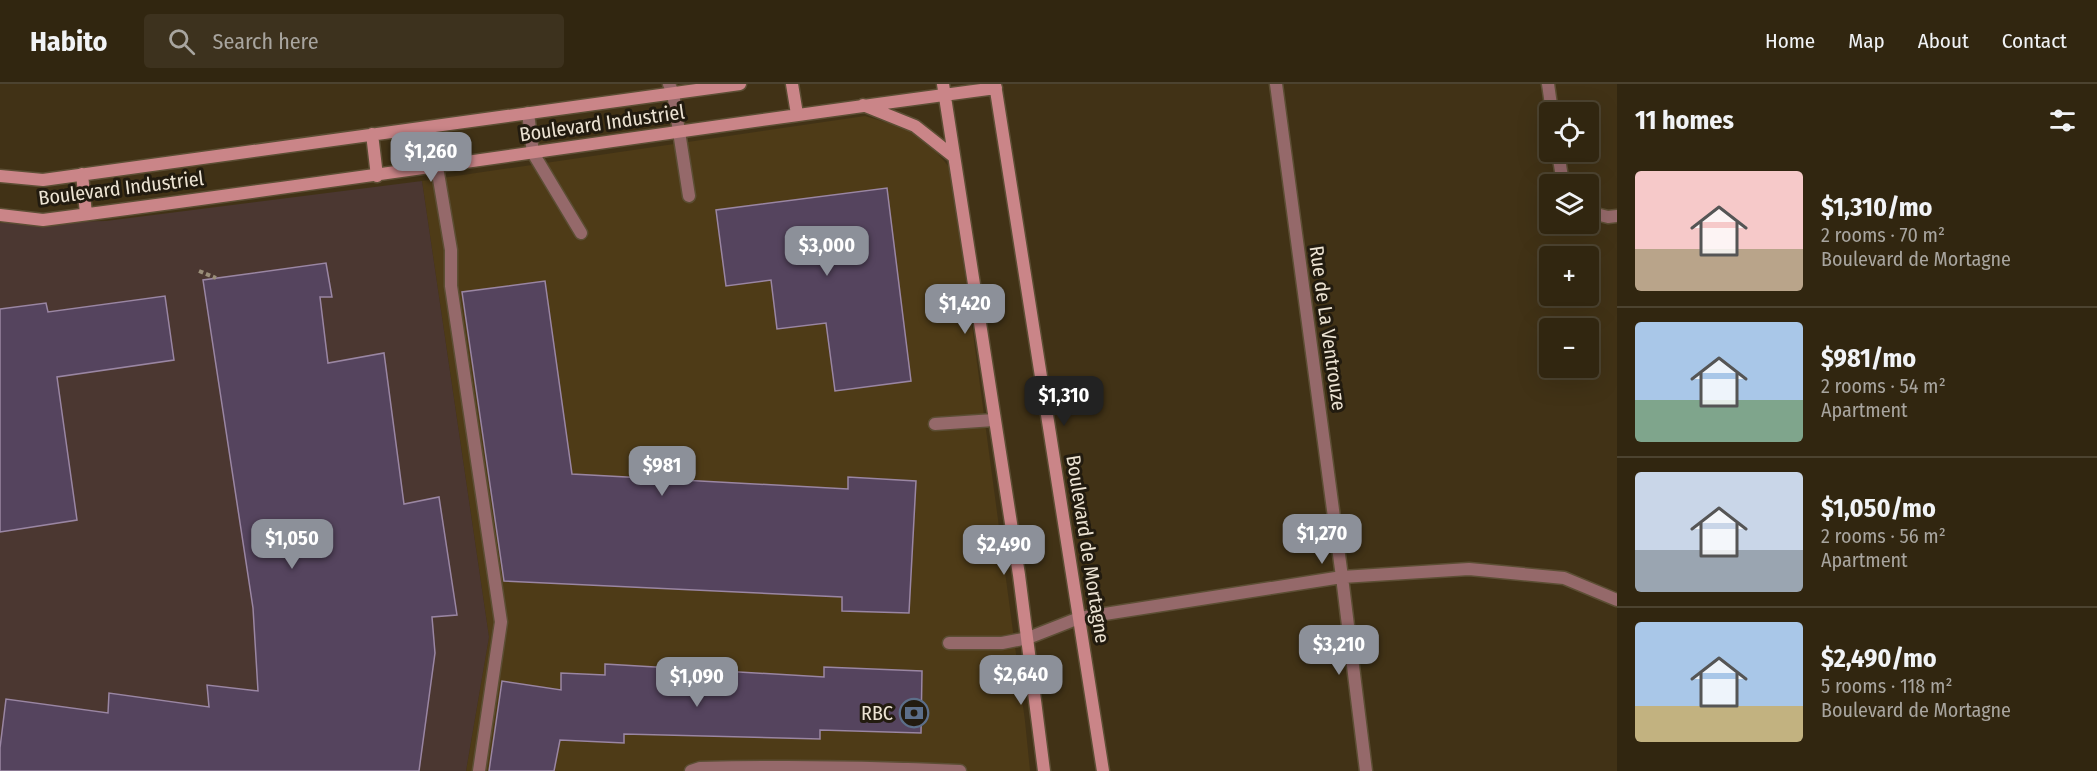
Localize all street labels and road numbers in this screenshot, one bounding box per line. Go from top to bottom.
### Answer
street label: Boulevard Industriel [518,100,686,146]
street label: Boulevard Industriel [37,166,205,210]
street label: Rue de La Ventrouze [1305,244,1351,412]
street label: Boulevard de Mortagne [1061,453,1115,645]

